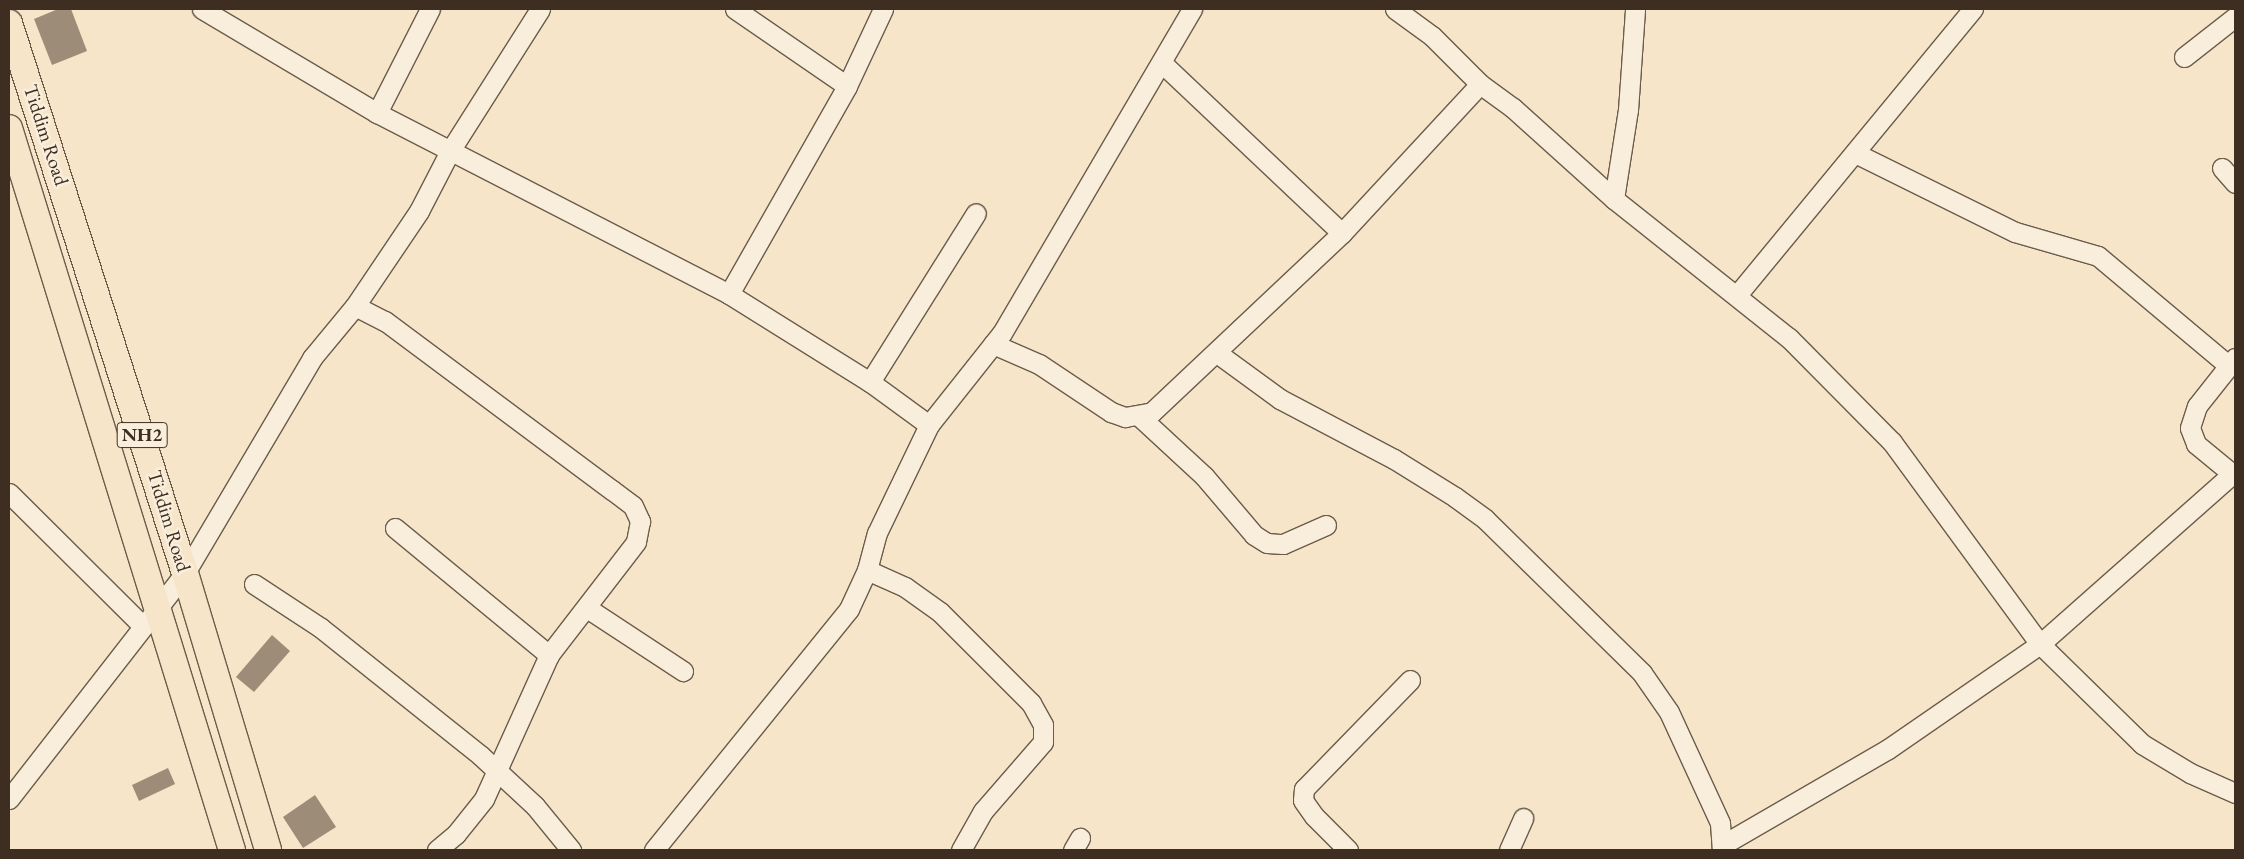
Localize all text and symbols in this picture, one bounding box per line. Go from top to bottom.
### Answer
street label: Tiddim Road [18,81,74,189]
road number: NH2 [116,418,168,452]
street label: Tiddim Road [142,467,196,575]

